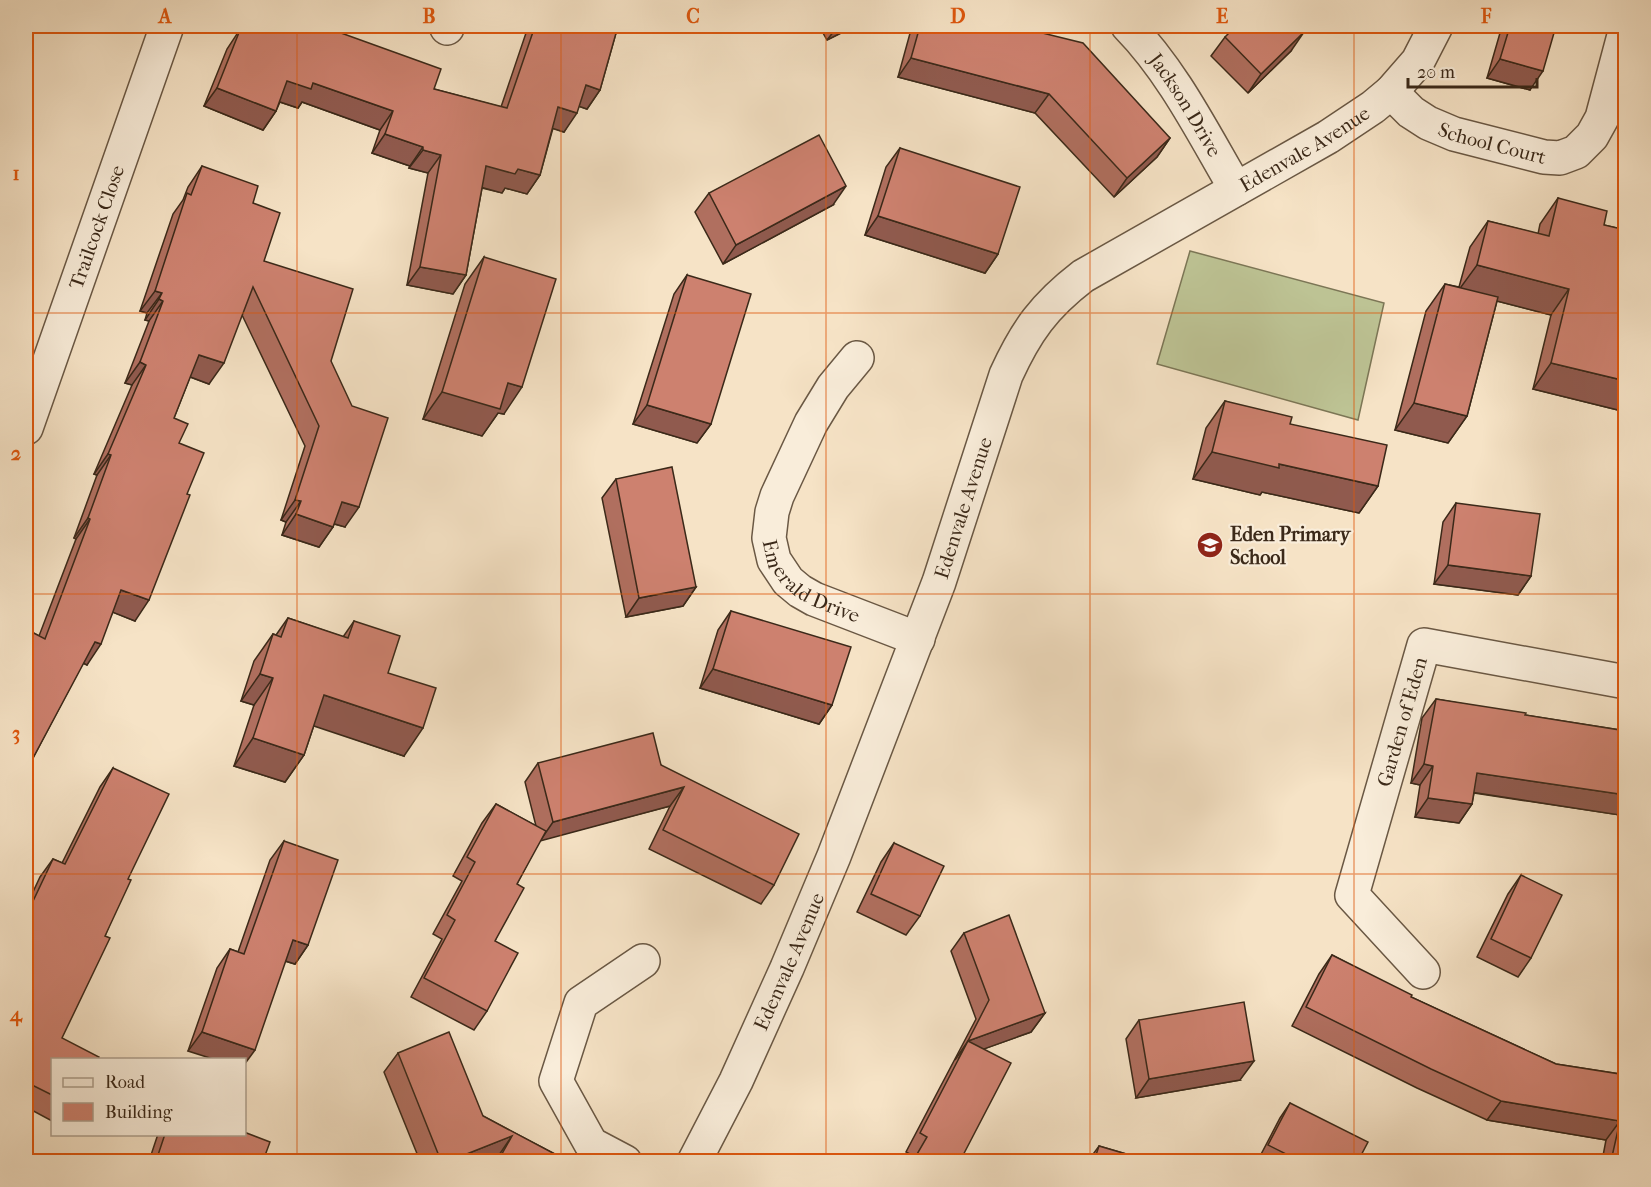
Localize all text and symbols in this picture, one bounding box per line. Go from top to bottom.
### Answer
text: A [157,5,173,28]
text: B [422,5,436,28]
text: C [686,5,700,28]
text: D [950,5,966,28]
text: E [1216,5,1228,28]
text: F [1480,5,1492,28]
street label: Jackson Drive [1143,47,1226,161]
scale bar [1408,51,1537,89]
text: 20 m [1417,62,1455,83]
street label: Edenvale Avenue [1235,101,1374,196]
street label: School Court [1435,117,1549,169]
text: 1 [12,162,20,185]
street label: Trailcock Close [64,162,129,292]
street label: Edenvale Avenue [929,434,997,582]
text: 2 [11,442,21,465]
place label: Eden Primary School [1230,523,1352,569]
school or university icon: Eden Primary School [1195,530,1225,560]
street label: Emerald Drive [758,537,863,627]
street label: Garden of Eden [1372,654,1432,789]
text: 3 [12,722,20,745]
street label: Edenvale Avenue [749,889,829,1034]
text: 4 [9,1003,23,1027]
legend [51,1058,246,1136]
text: Road [105,1072,145,1093]
text: Building [105,1102,173,1123]

